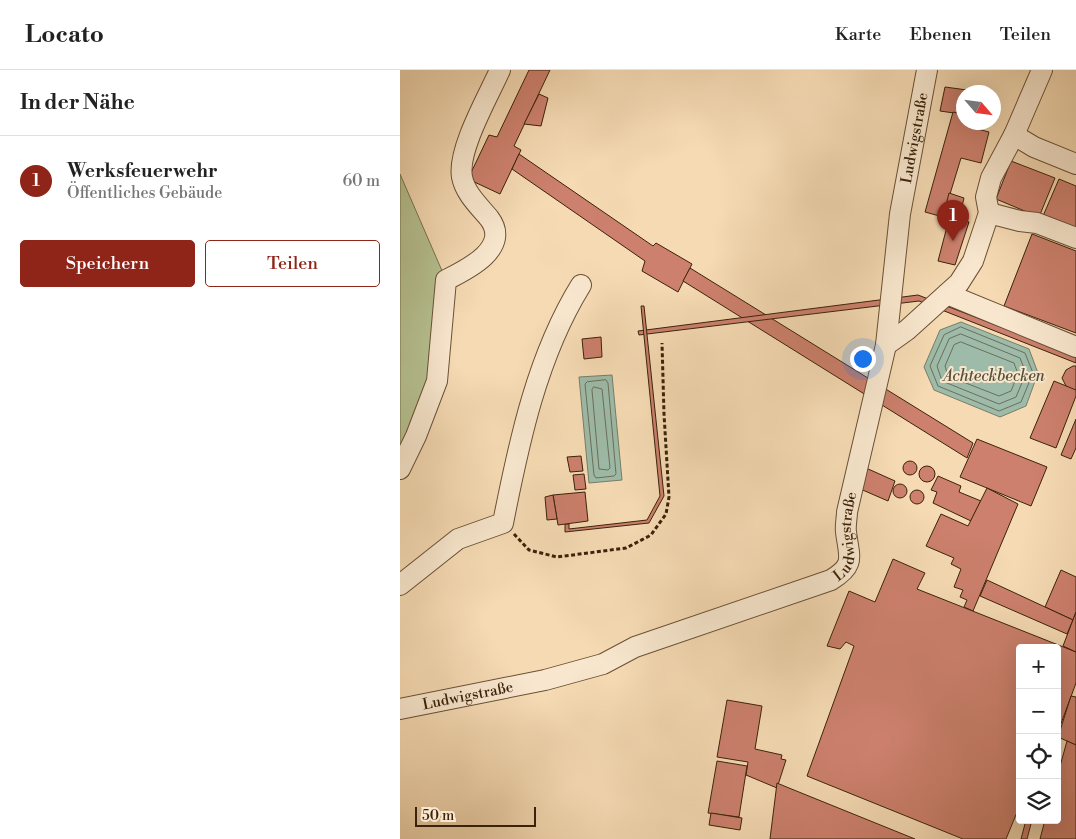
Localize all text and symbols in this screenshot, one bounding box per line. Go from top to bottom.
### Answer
text: Locato [25,20,104,50]
text: Karte [835,23,881,46]
text: Ebenen [909,23,972,46]
text: Teilen [1000,23,1051,46]
north arrow [956,85,1001,130]
text: In der Nähe [20,90,135,116]
street label: Ludwigstraße [897,91,933,185]
text: Werksfeuerwehr [67,159,218,183]
text: 1 [32,171,40,191]
text: 60 m [342,171,380,191]
text: Öffentliches Gebäude [67,183,222,203]
pin: 1 [937,200,969,241]
button: Speichern [20,240,195,287]
button: Teilen [205,240,380,287]
your location [850,346,876,372]
water label: Achteckbecken [941,366,1046,386]
street label: Ludwigstraße [829,490,861,586]
map controls [1016,644,1061,824]
button: + [1016,644,1061,689]
street label: Ludwigstraße [421,678,515,714]
button: − [1016,689,1061,734]
button: locate [1016,734,1061,779]
button: layers [1016,779,1061,824]
scale bar [415,804,536,827]
text: 50 m [422,807,454,825]

